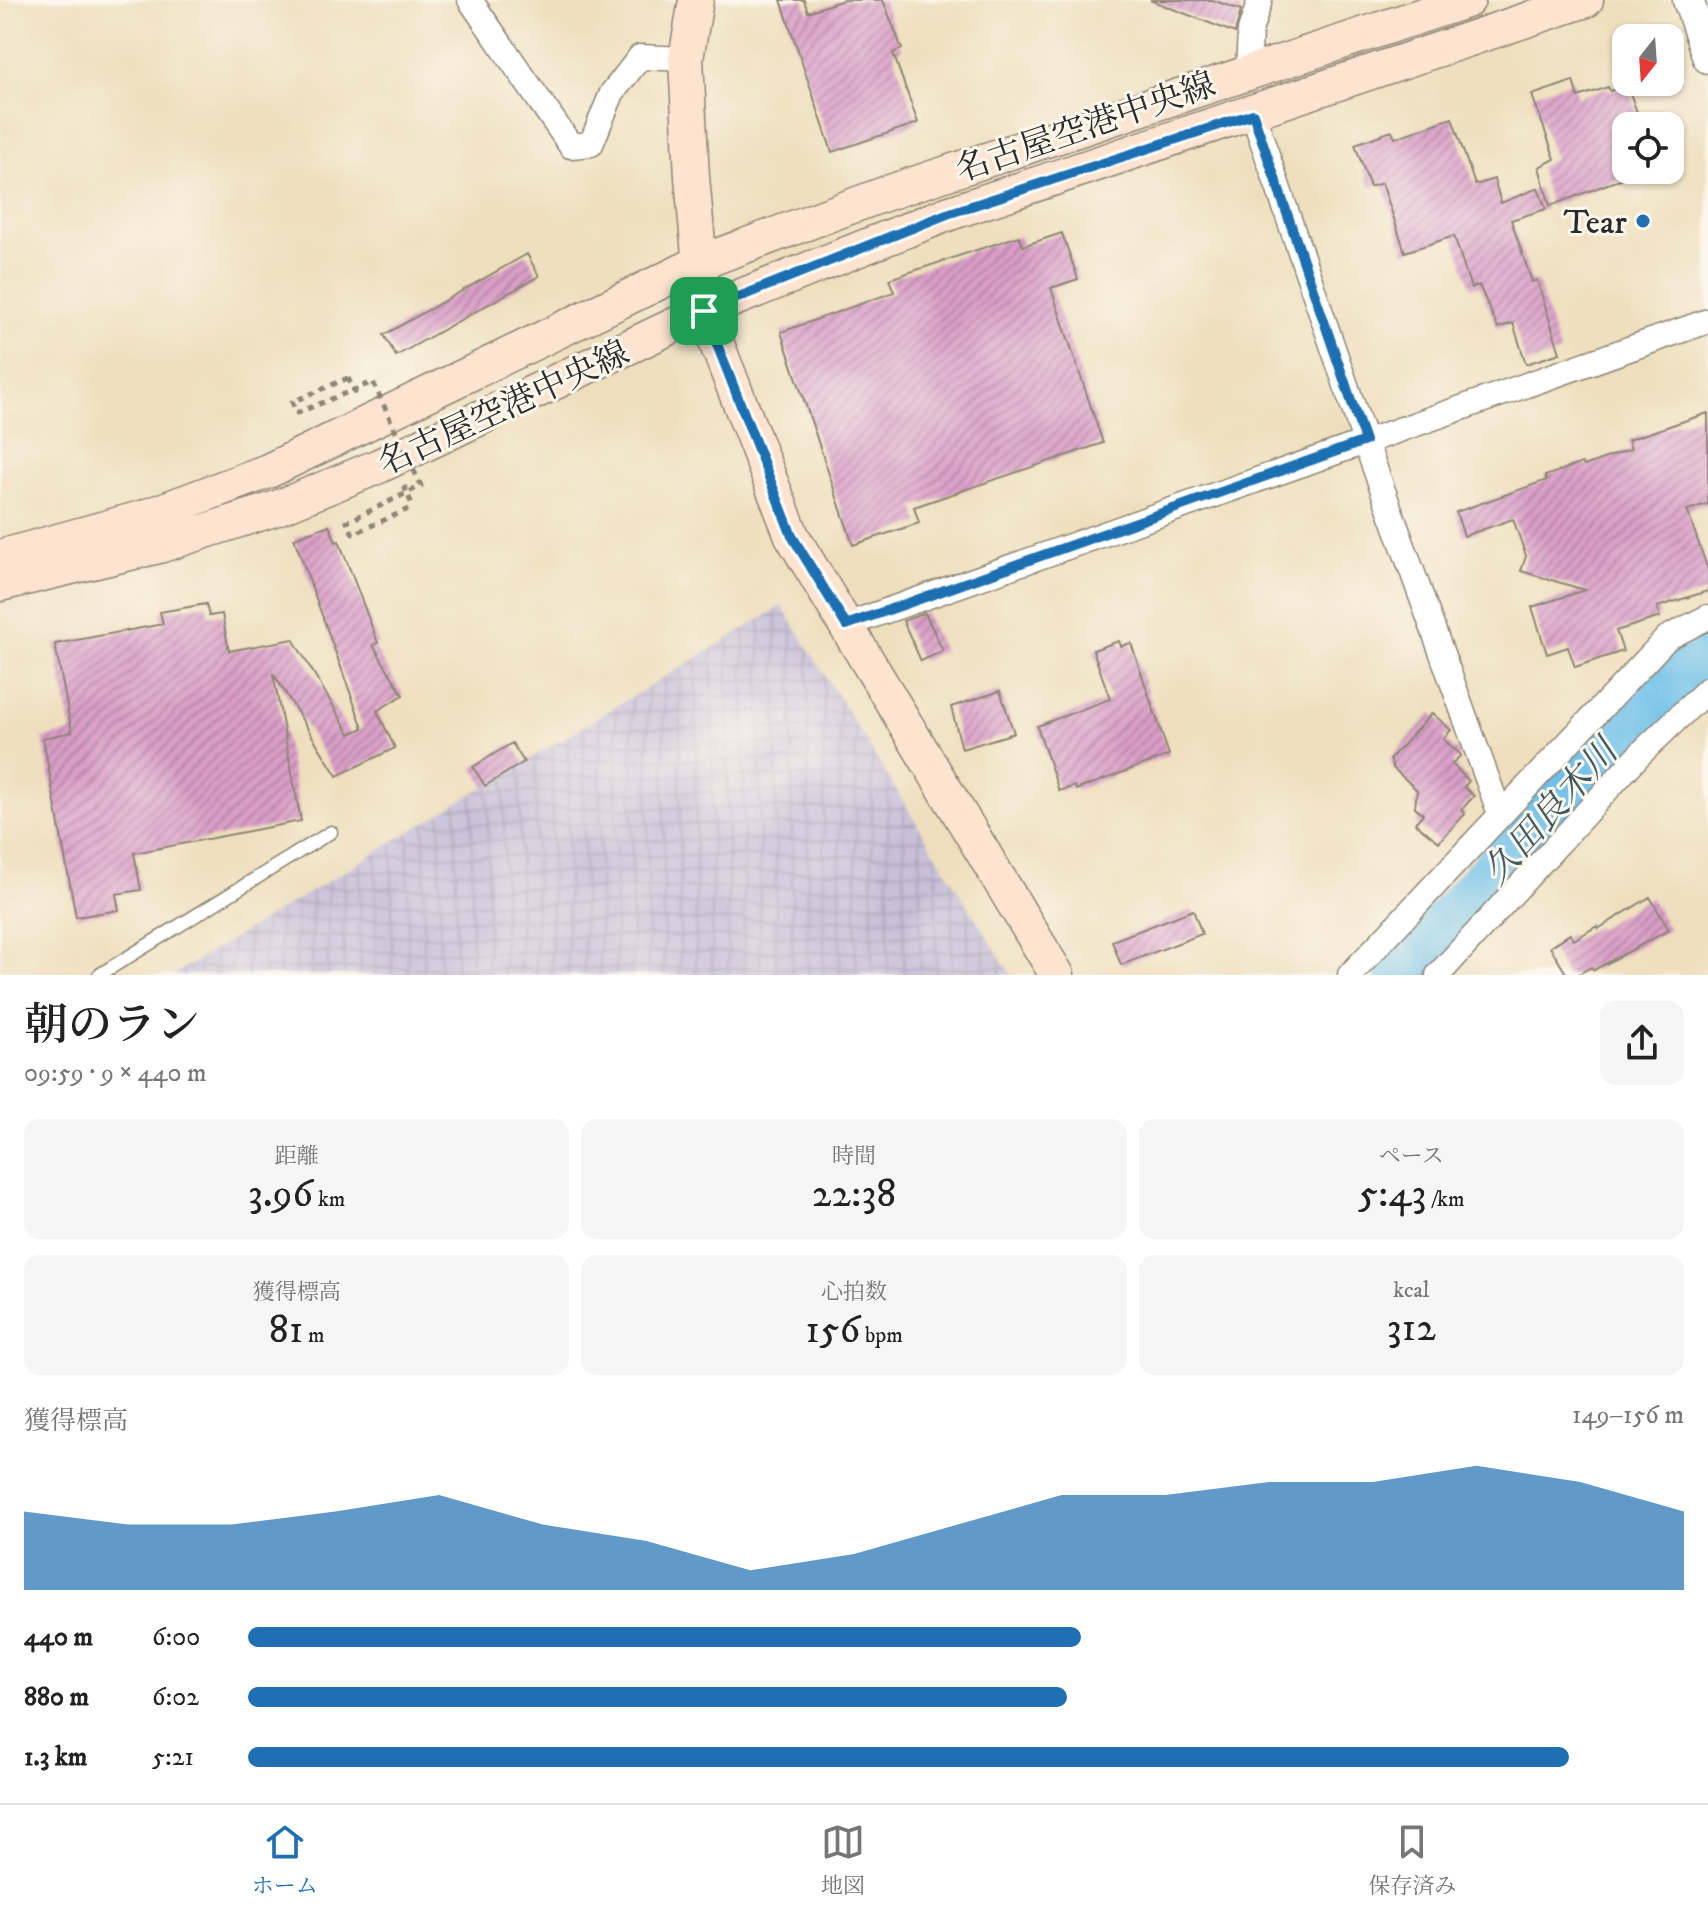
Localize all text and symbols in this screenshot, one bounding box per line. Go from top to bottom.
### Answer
north arrow [1612,24,1684,96]
map controls [1612,24,1684,184]
street label: 名古屋空港中央線 [950,64,1221,192]
button: locate [1612,112,1684,184]
place label: Tear [1564,202,1627,244]
marker: Tear [1634,212,1652,230]
pin [670,277,738,345]
icon: arrive [682,289,726,333]
street label: 名古屋空港中央線 [372,332,636,485]
water label: 久田良木川 [1474,728,1630,895]
text: 朝のラン [24,999,200,1054]
button: share [1600,1001,1684,1085]
text: 09:59 · 9 × 440 m [24,1057,207,1090]
text: 距離 [275,1143,319,1170]
text: 時間 [832,1143,876,1170]
text: ペース [1379,1143,1444,1170]
text: 3.96 [248,1170,313,1220]
text: 22:38 [812,1170,896,1220]
text: 5:43 [1358,1170,1426,1220]
text: km [313,1186,345,1213]
text: /km [1426,1186,1465,1213]
text: kcal [1393,1277,1429,1304]
text: 獲得標高 [253,1279,341,1306]
text: 心拍数 [821,1279,887,1306]
text: 312 [1387,1304,1436,1354]
text: 81 [269,1306,303,1356]
text: 156 [805,1306,860,1356]
text: m [303,1322,325,1349]
text: bpm [860,1322,903,1349]
text: 149–156 m [1572,1399,1684,1432]
text: 獲得標高 [24,1405,128,1438]
text: 440 m [24,1621,93,1654]
text: 6:00 [152,1621,200,1654]
text: 880 m [24,1681,89,1714]
text: 6:02 [152,1681,199,1714]
text: 1.3 km [24,1741,87,1774]
text: 5:21 [152,1741,194,1774]
tab: ホーム [252,1820,318,1900]
tab: 地図 [821,1820,865,1900]
tab: 保存済み [1368,1820,1456,1900]

